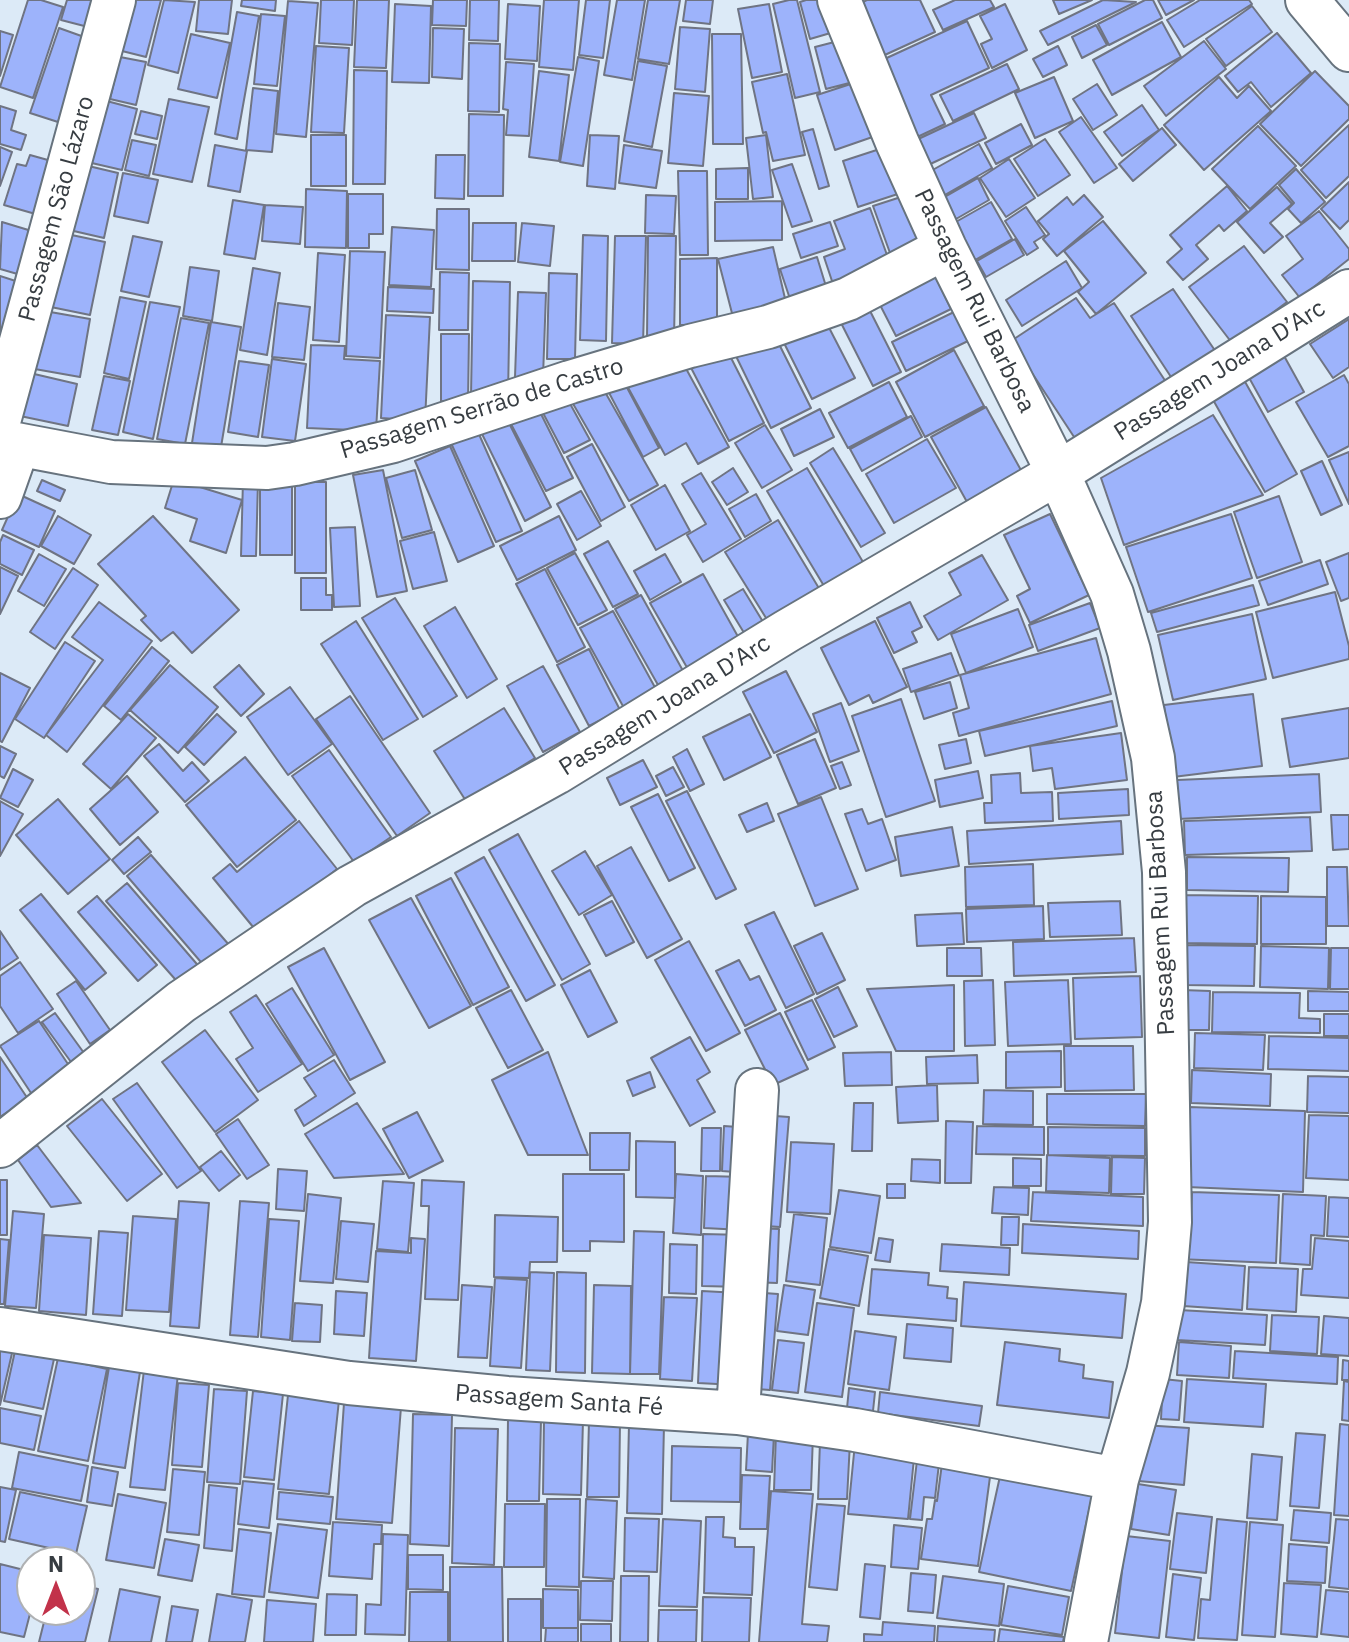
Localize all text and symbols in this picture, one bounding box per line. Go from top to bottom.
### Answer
street label: Passagem São Lázaro [13,93,101,325]
street label: Passagem Rui Barbosa [907,184,1041,418]
street label: Passagem Joana D’Arc [1109,294,1331,448]
street label: Passagem Serrão de Castro [337,352,627,466]
street label: Passagem Joana D’Arc [554,629,776,783]
street label: Passagem Rui Barbosa [1140,790,1182,1036]
street label: Passagem Santa Fé [454,1379,664,1423]
north arrow [16,1546,96,1626]
text: N [48,1549,64,1578]

